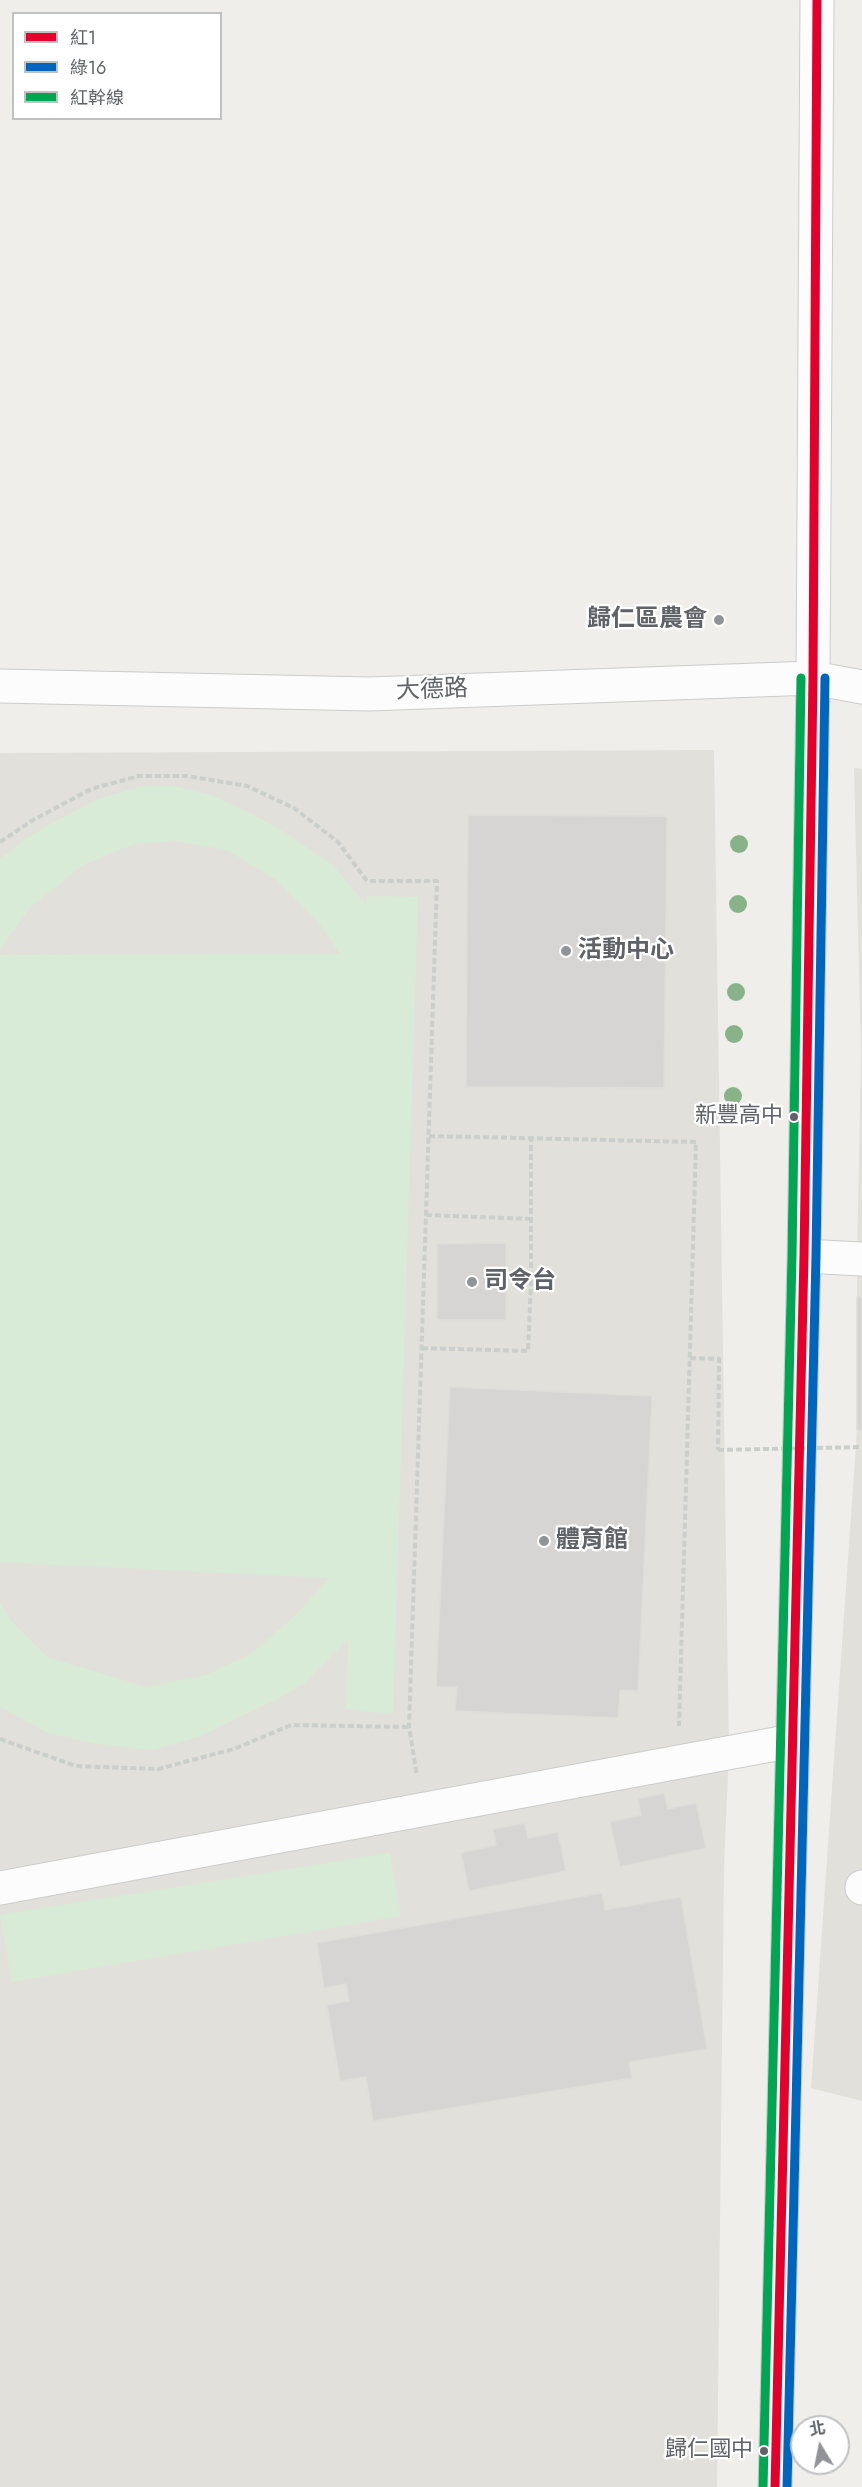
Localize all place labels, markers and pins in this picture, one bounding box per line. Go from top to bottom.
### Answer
place label: 歸仁區農會 [587,606,707,634]
marker: 歸仁區農會 [712,613,726,627]
place label: 活動中心 [578,937,674,965]
marker: 活動中心 [559,944,573,958]
place label: 新豐高中 [695,1104,783,1130]
marker: 新豐高中 [788,1111,800,1123]
place label: 司令台 [484,1268,556,1296]
marker: 司令台 [465,1275,479,1289]
place label: 體育館 [556,1527,628,1555]
marker: 體育館 [537,1534,551,1548]
place label: 歸仁國中 [665,2438,753,2464]
marker: 歸仁國中 [758,2445,770,2457]

